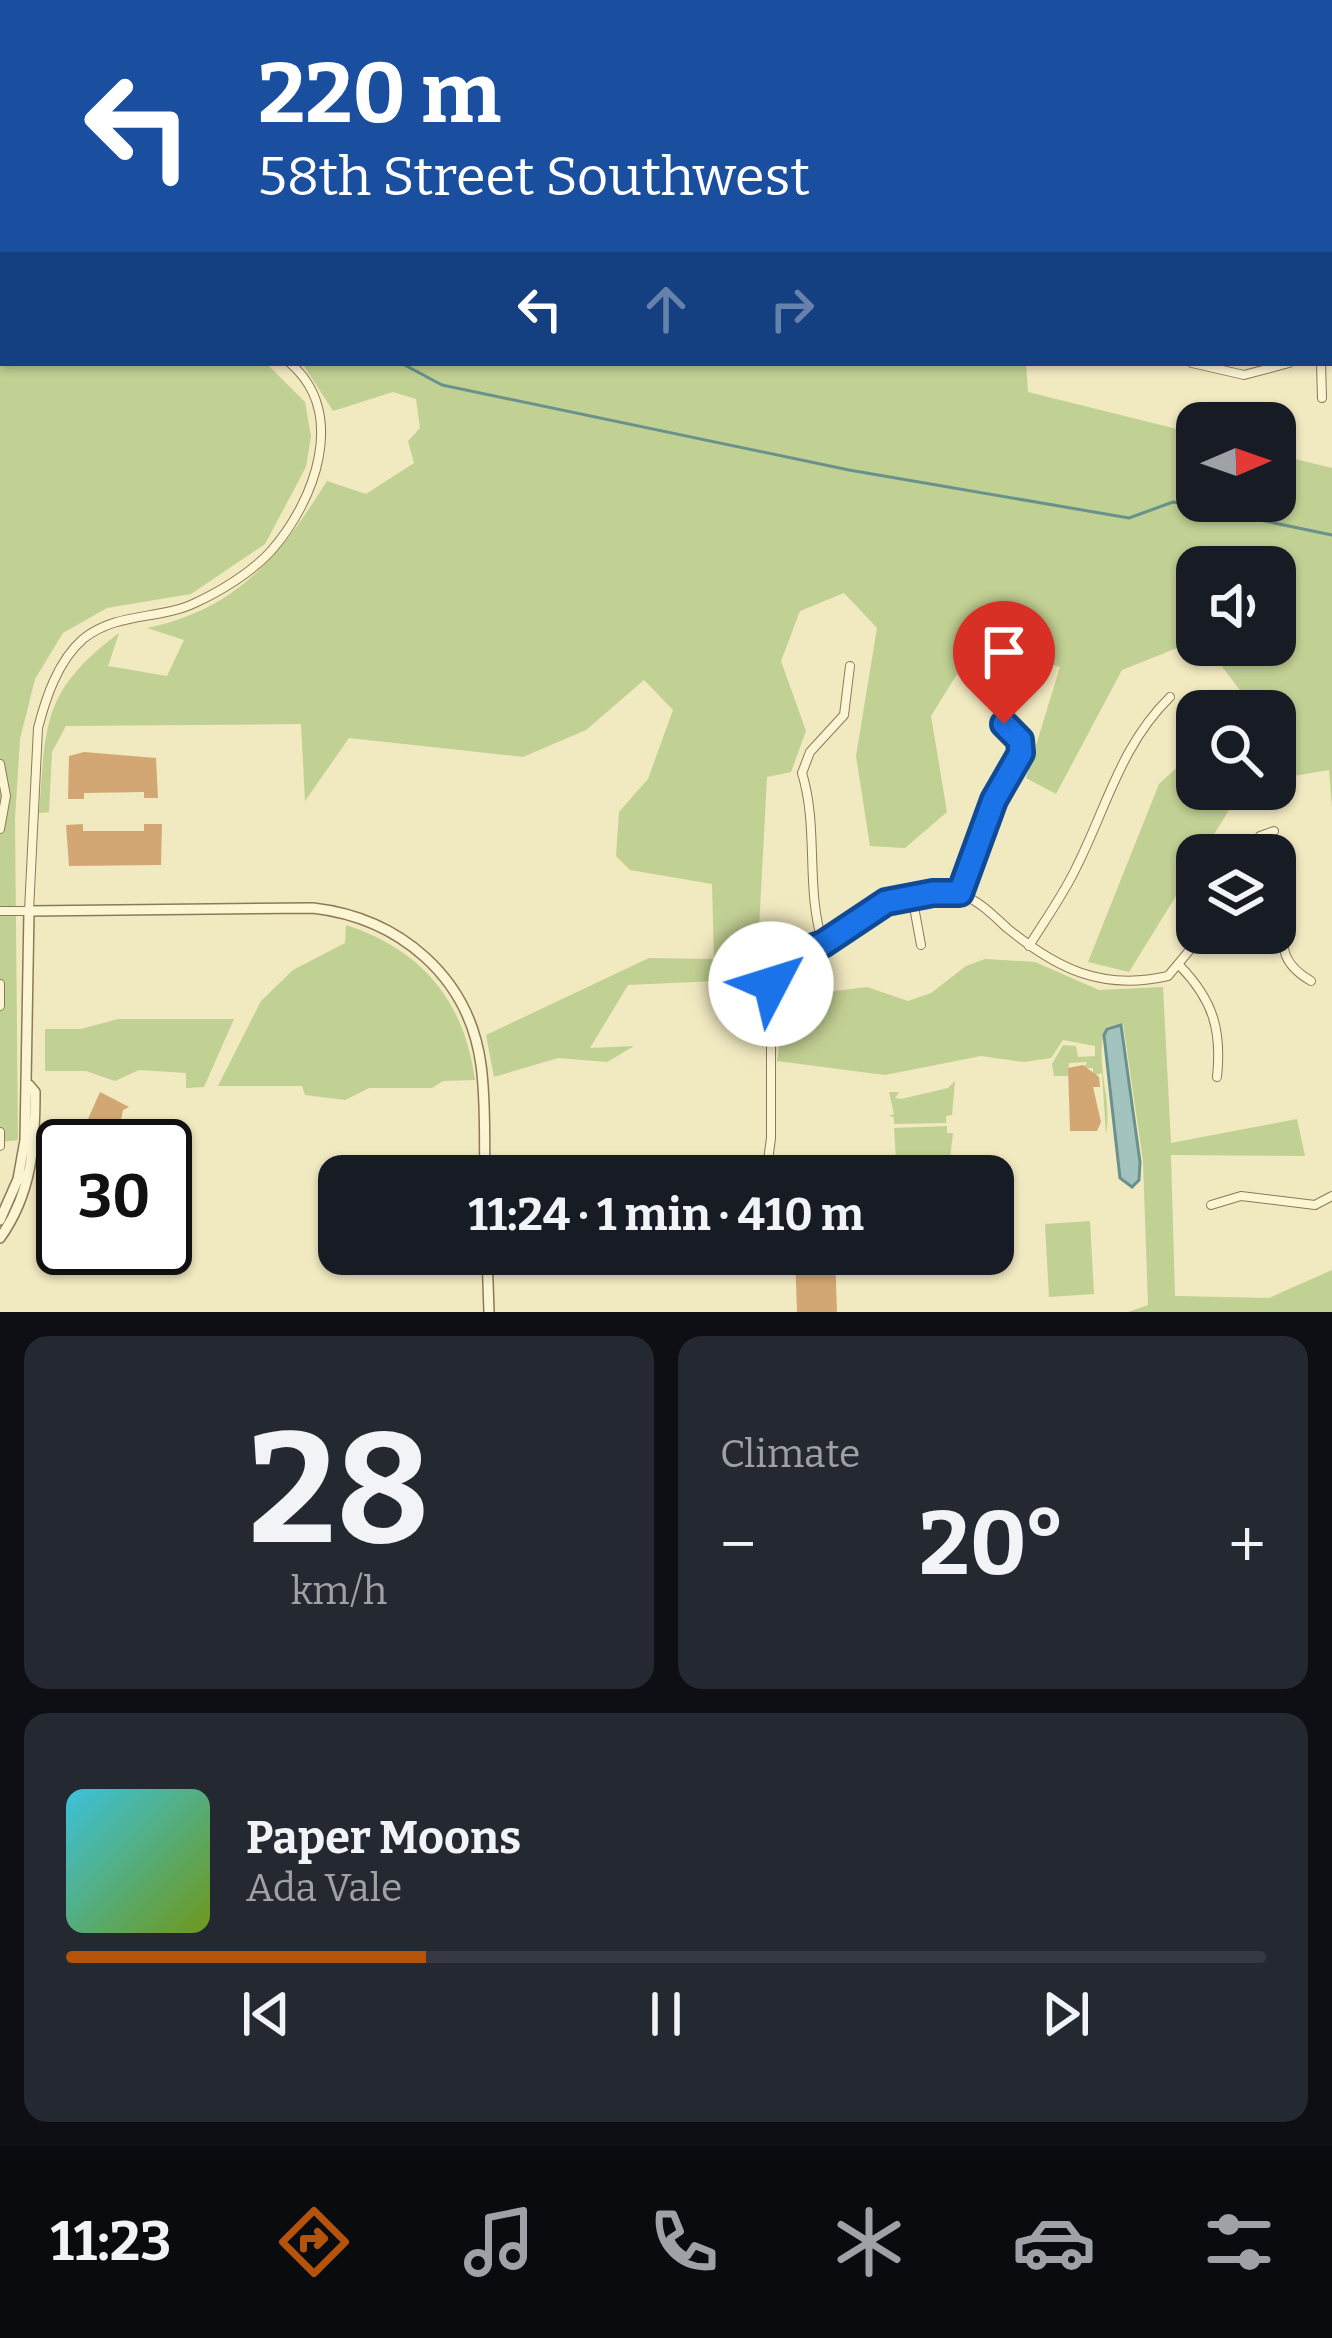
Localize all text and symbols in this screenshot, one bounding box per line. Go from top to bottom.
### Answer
text: 220 m [258,43,501,144]
icon: left [60,48,216,204]
text: 58th Street Southwest [258,145,810,209]
icon: left [507,276,573,342]
icon: ahead [633,276,699,342]
icon: right [759,276,825,342]
north arrow [1176,402,1296,522]
map controls [1176,402,1296,954]
button: sound [1176,546,1296,666]
pin [953,601,1055,724]
icon: arrive [971,619,1037,685]
button: search [1176,690,1296,810]
button: layers [1176,834,1296,954]
position arrow [708,921,834,1047]
speed limit sign: 30 [36,1119,192,1275]
text: 11:24 · 1 min · 410 m [468,1188,864,1242]
text: 28 [248,1396,430,1583]
text: Climate [720,1431,860,1477]
text: 20° [919,1490,1066,1598]
text: − [720,1505,756,1584]
text: + [1228,1505,1266,1584]
text: km/h [291,1568,387,1614]
text: Paper Moons [246,1811,521,1865]
text: Ada Vale [246,1865,402,1911]
icon: previous [233,1981,299,2047]
icon: pause [633,1981,699,2047]
icon: next [1033,1981,1099,2047]
icon: directions [272,2200,356,2284]
icon: music [457,2200,541,2284]
icon: phone [642,2200,726,2284]
icon: climate [827,2200,911,2284]
icon: car [1012,2200,1096,2284]
icon: filters [1197,2200,1281,2284]
text: 11:23 [51,2210,171,2274]

